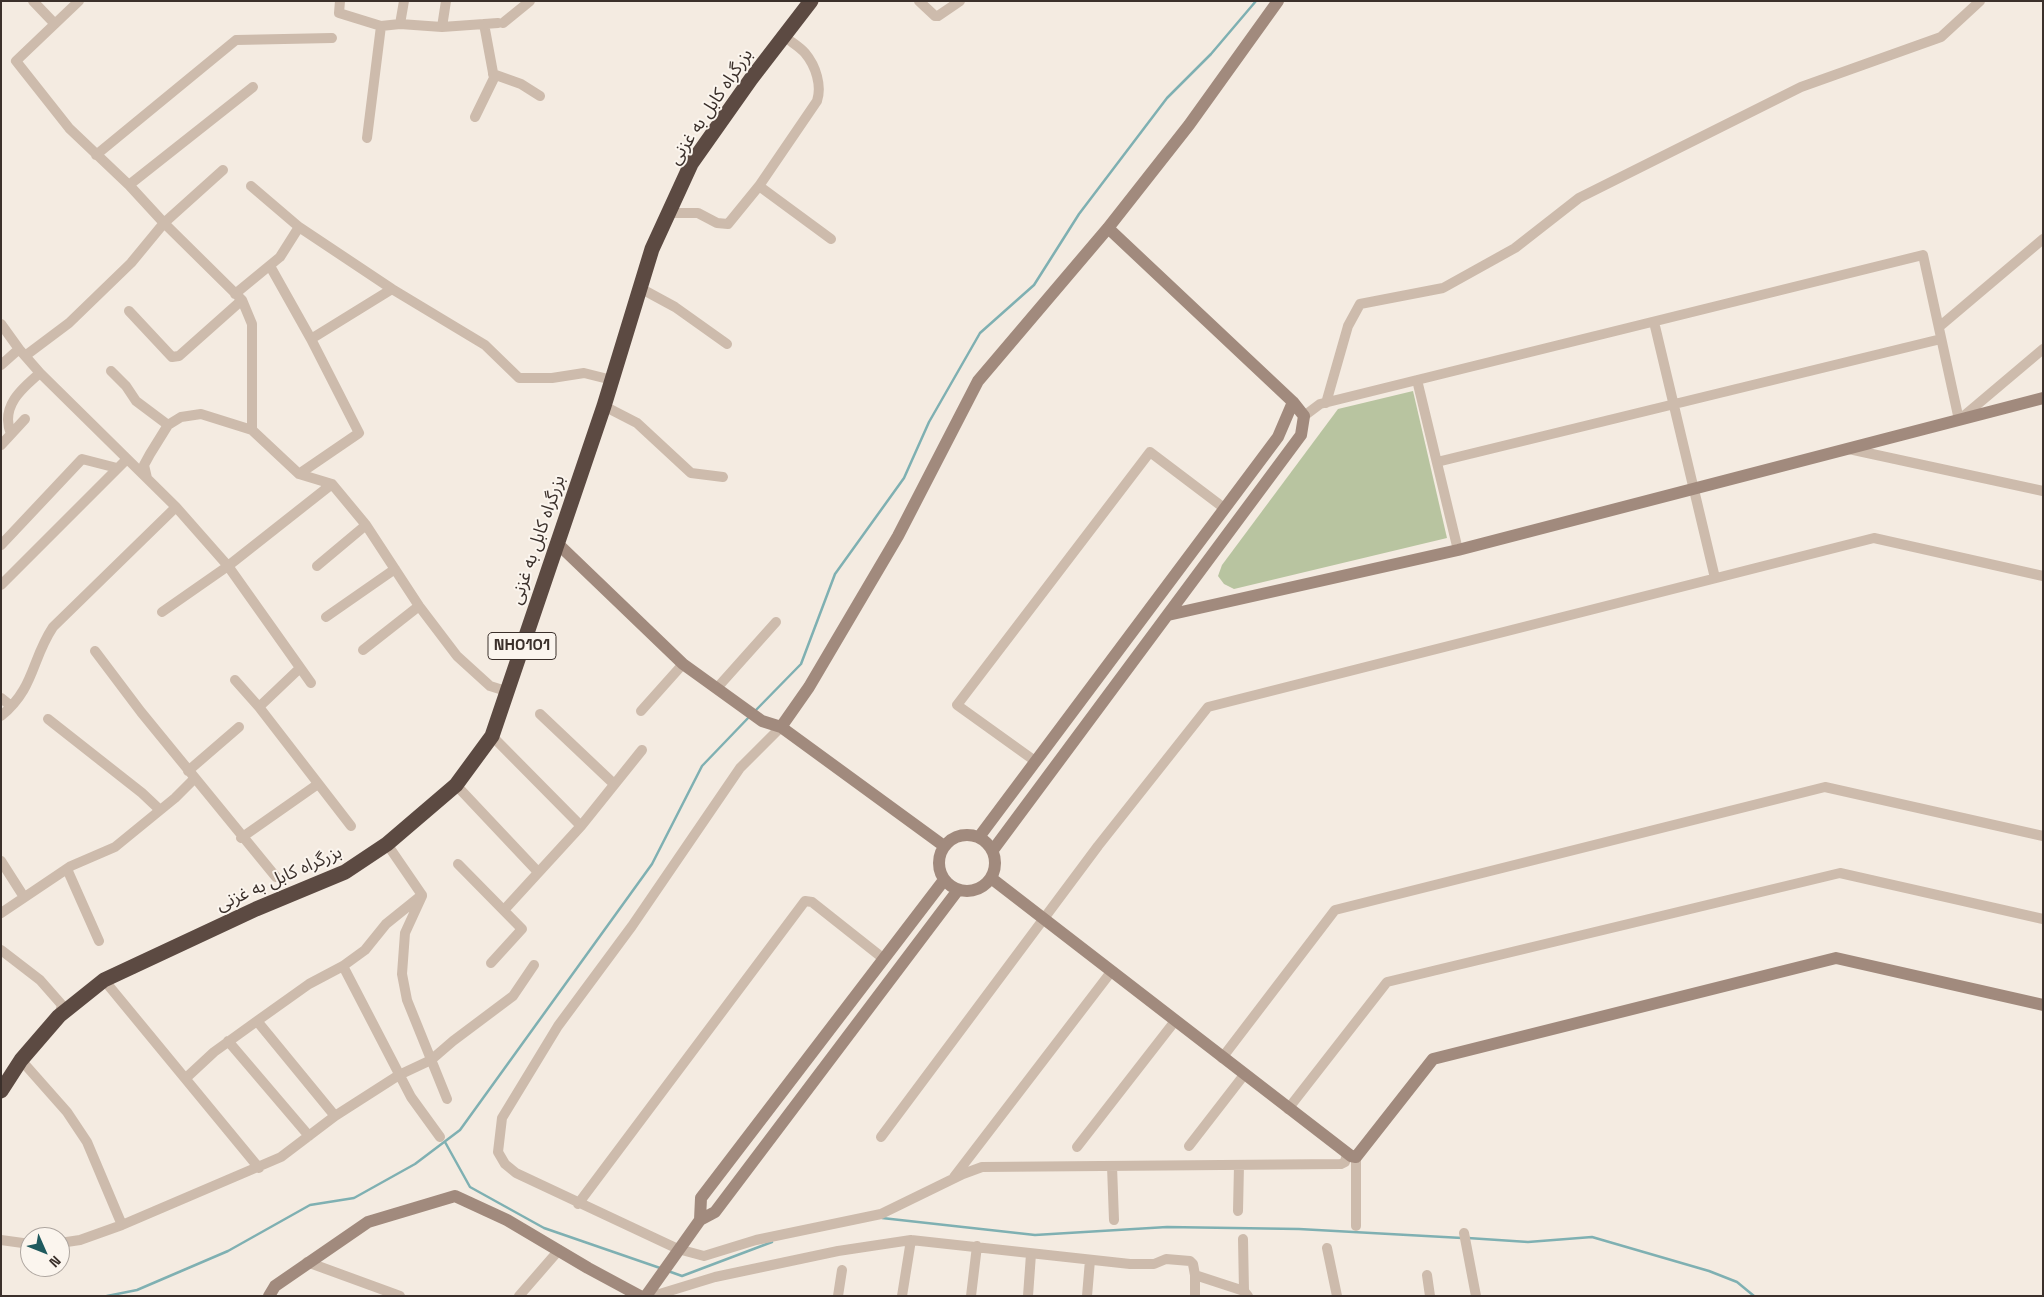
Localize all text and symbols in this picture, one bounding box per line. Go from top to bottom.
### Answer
street label: بزرگراه کابل به غزنی [664,45,758,169]
street label: بزرگراه کابل به غزنی [506,472,570,608]
road number: NH0101 [488,632,556,659]
street label: بزرگراه کابل به غزنی [213,842,345,916]
north arrow [20,1227,70,1277]
text: N [45,1252,65,1271]

